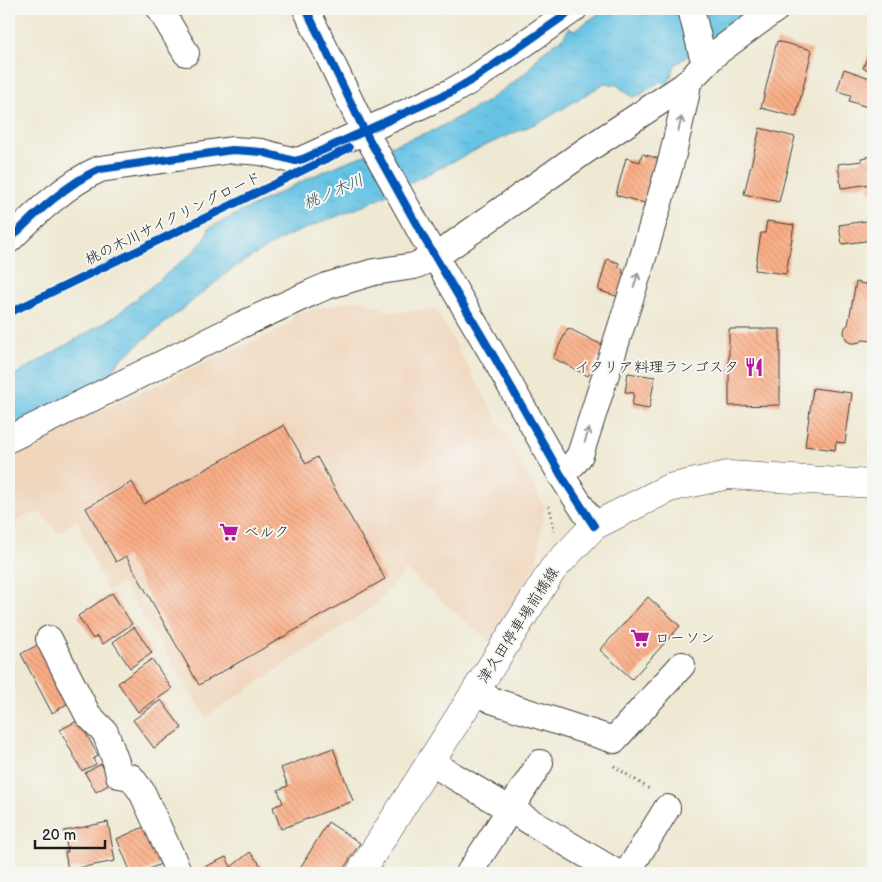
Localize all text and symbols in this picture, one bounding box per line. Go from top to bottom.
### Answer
one-way arrow [675,116,685,132]
street label: 桃の木川サイクリングロード [82,167,264,269]
water label: 桃ノ木川 [300,171,367,214]
one-way arrow [632,272,642,288]
restaurant icon: イタリア料理ランゴスタ [743,356,765,378]
place label: イタリア料理ランゴスタ [575,358,739,377]
one-way arrow [583,427,593,443]
supermarket icon: ベルク [218,521,240,543]
place label: ベルク [244,523,289,542]
street label: 津久田停車場前橋線 [474,563,563,687]
supermarket icon: ローソン [629,627,651,649]
place label: ローソン [655,629,715,648]
scale bar [35,817,105,849]
text: 20 m [42,826,76,845]

